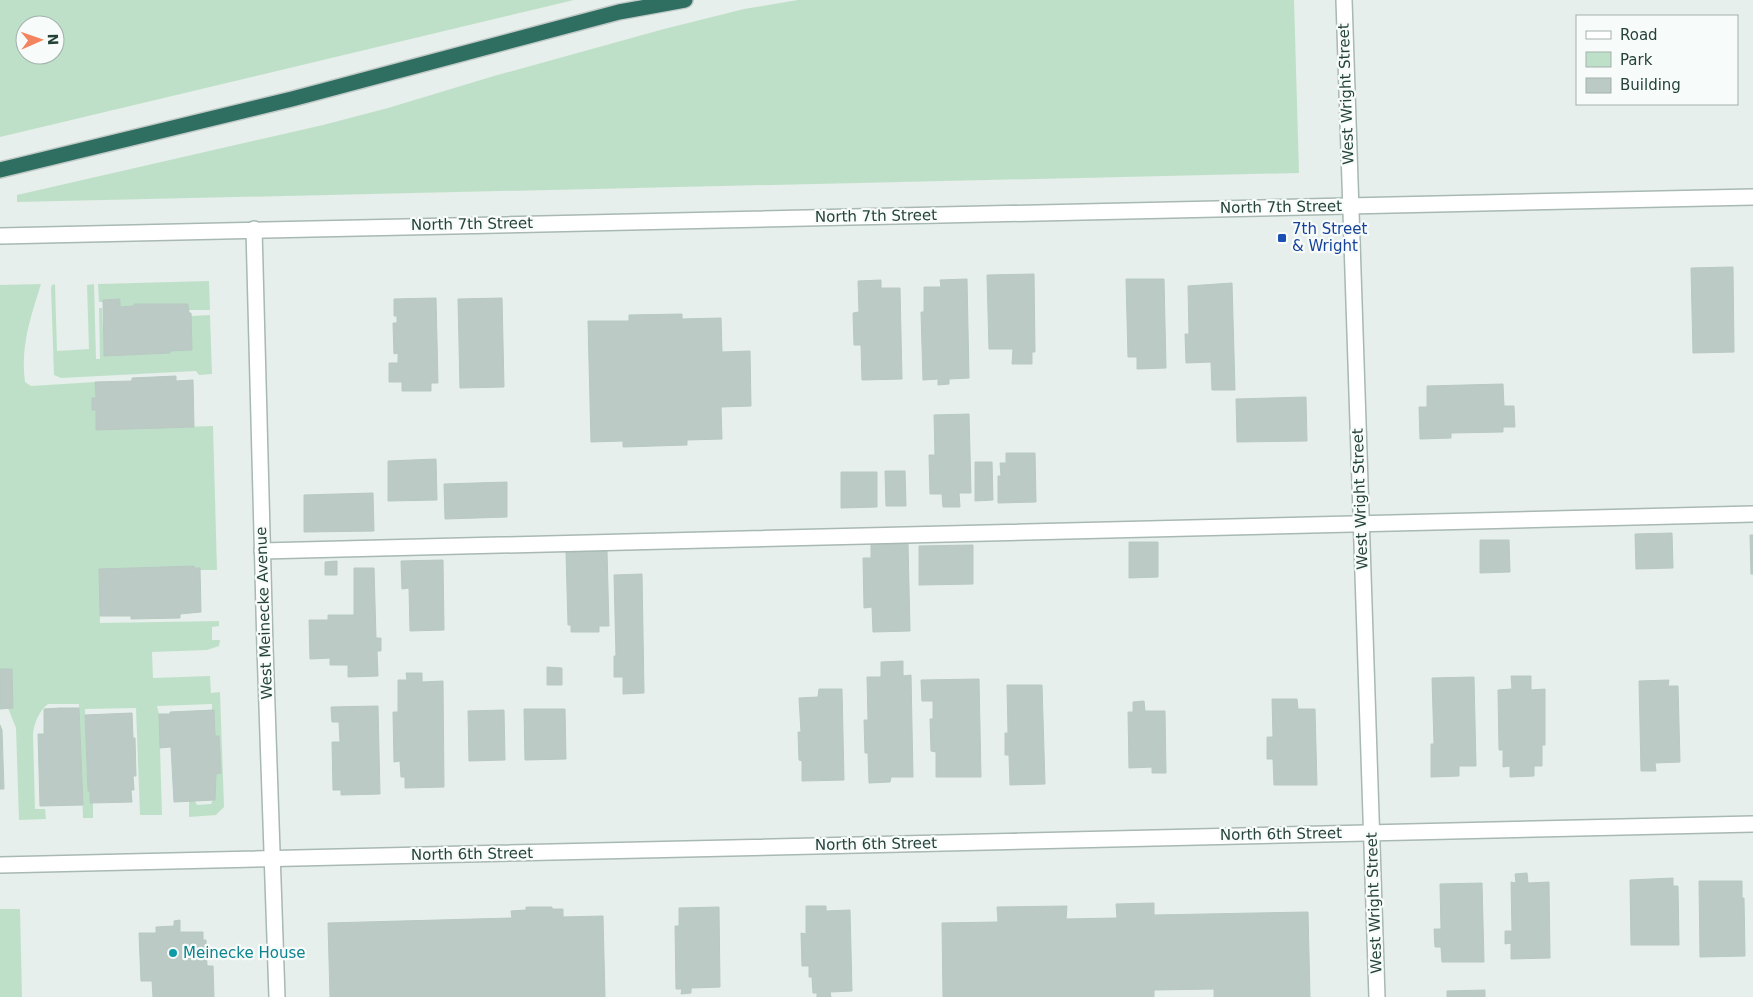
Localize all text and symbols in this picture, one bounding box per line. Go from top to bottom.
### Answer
north arrow [15,15,65,65]
legend [1576,15,1738,105]
street label: West Wright Street [1335,23,1357,165]
text: Road [1620,26,1658,44]
text: N [45,33,61,46]
text: Park [1620,51,1653,69]
text: Building [1620,76,1681,94]
street label: North 7th Street [1220,197,1342,217]
street label: North 7th Street [815,206,937,226]
street label: North 7th Street [411,214,533,234]
place label: 7th Street & Wright [1292,220,1367,255]
marker: 7th Street & Wright [1276,232,1288,244]
street label: West Wright Street [1349,428,1371,570]
street label: West Meinecke Avenue [252,526,276,700]
street label: North 6th Street [1220,824,1342,844]
street label: West Wright Street [1363,832,1385,974]
street label: North 6th Street [815,834,937,854]
street label: North 6th Street [411,844,533,864]
place label: Meinecke House [183,944,305,962]
marker: Meinecke House [167,947,179,959]

